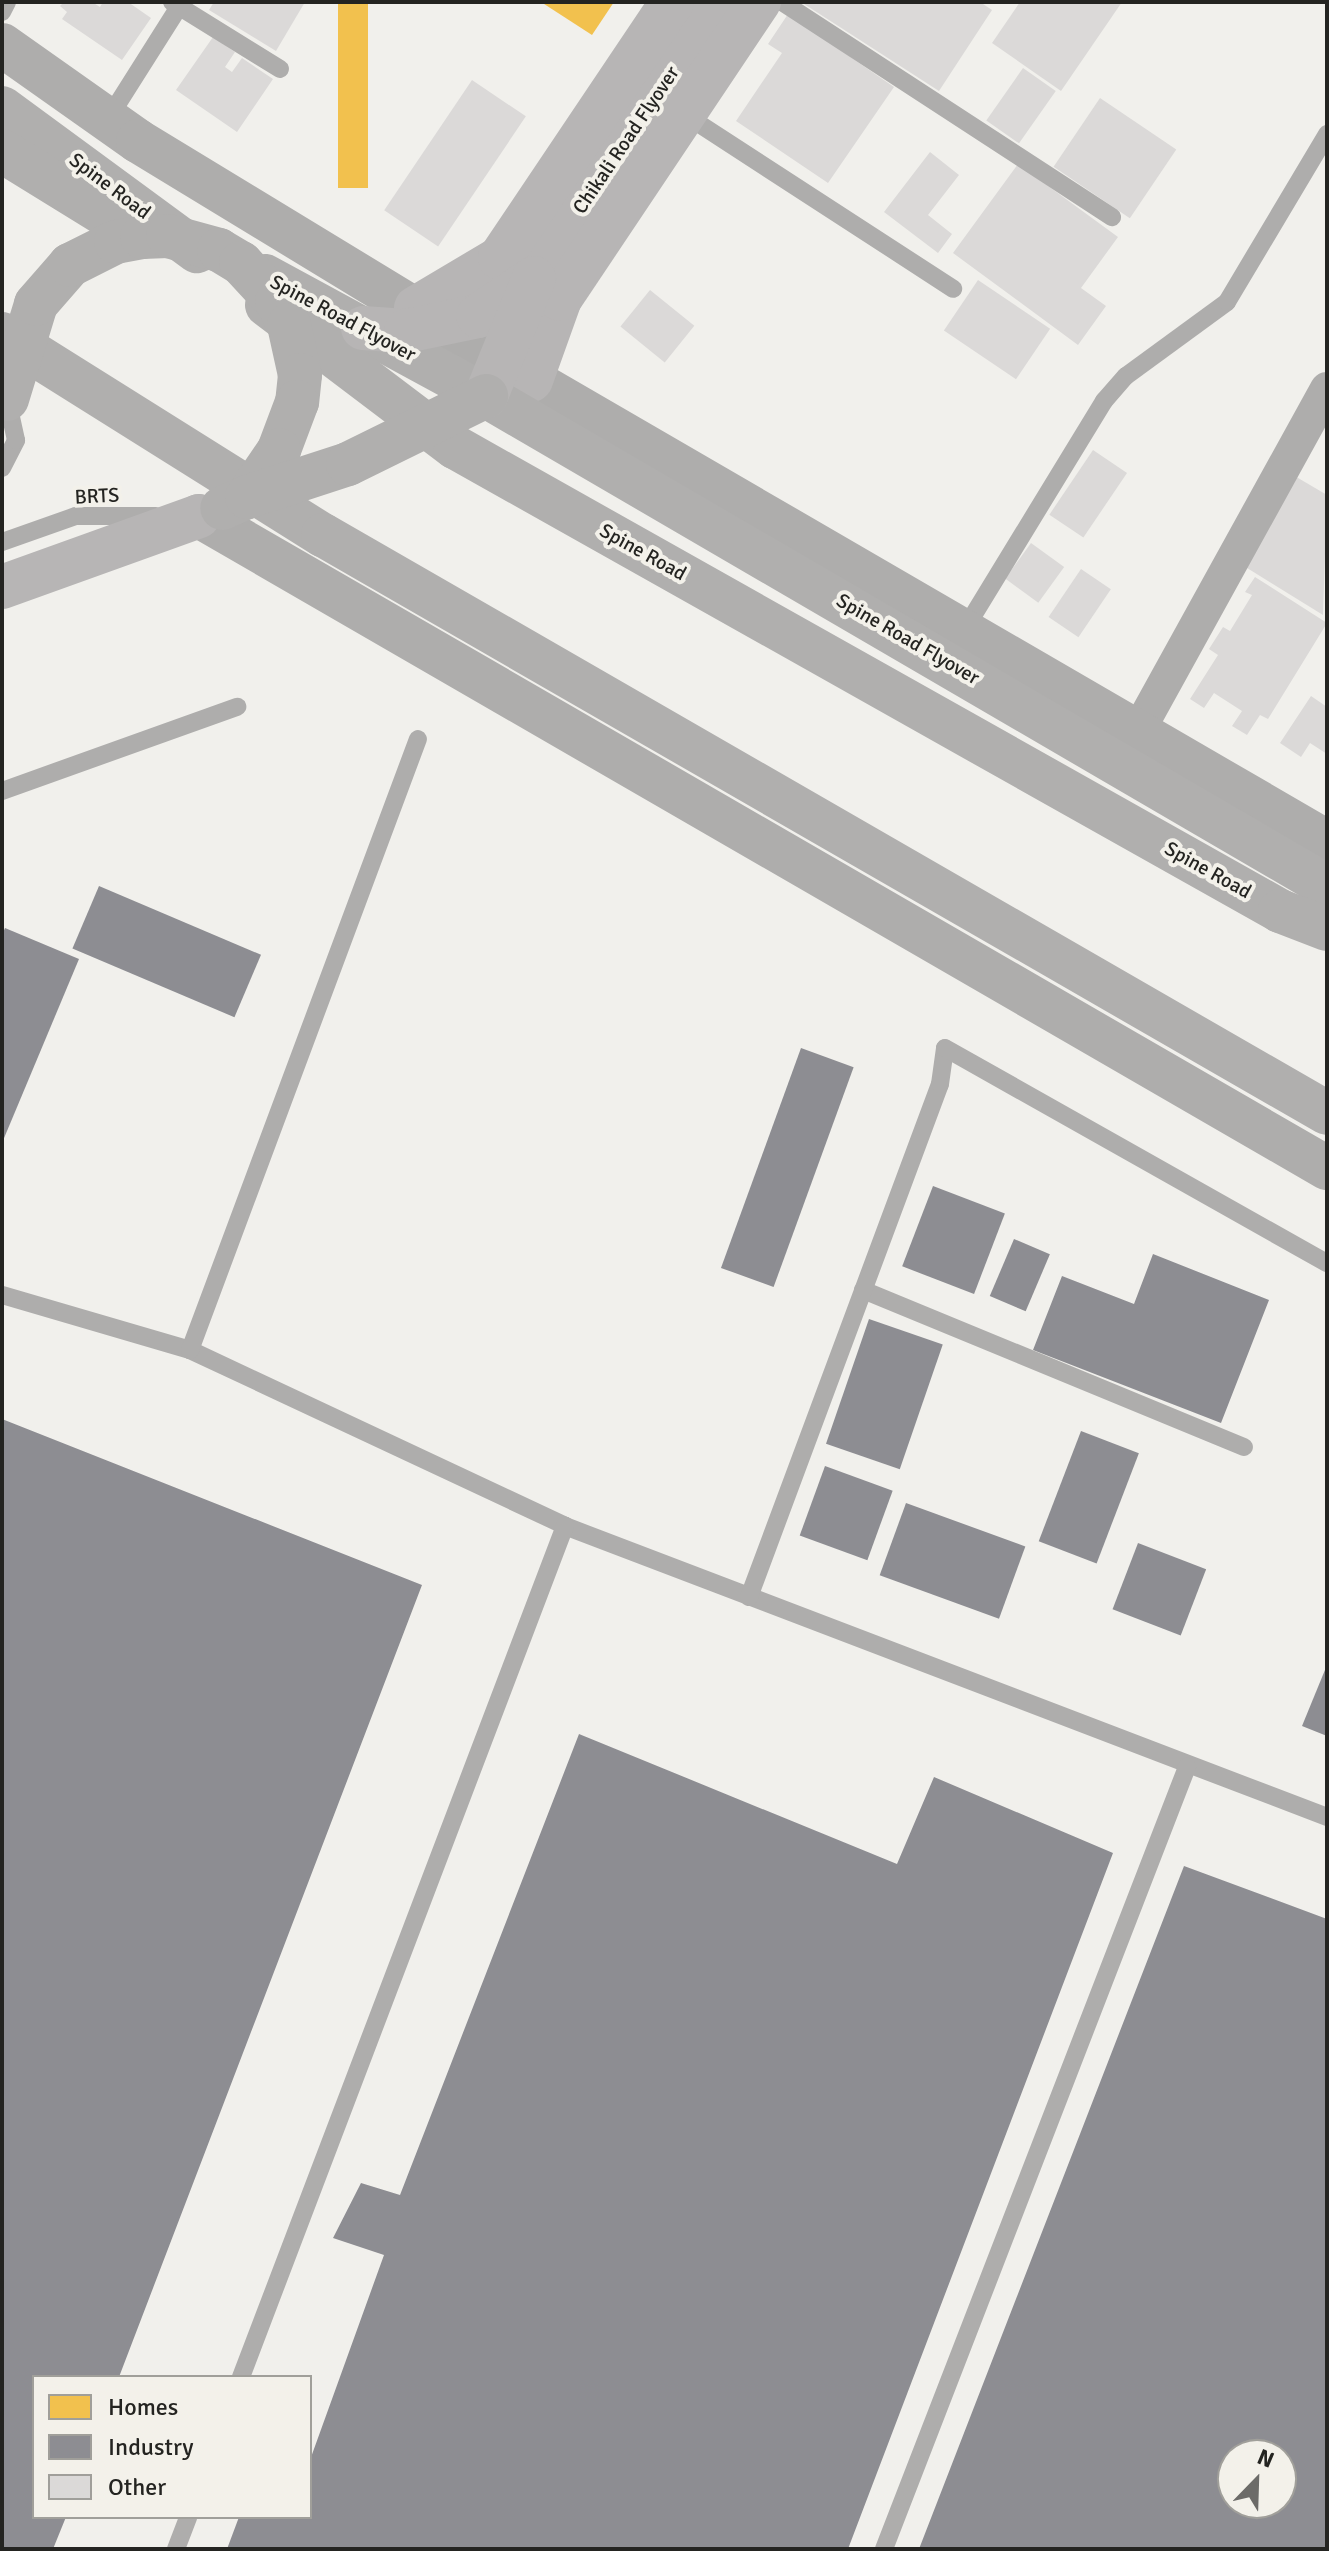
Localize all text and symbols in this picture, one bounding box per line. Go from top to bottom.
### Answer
street label: Chikali Road Flyover [568,62,684,218]
street label: Spine Road [65,148,155,224]
street label: Spine Road Flyover [266,270,420,366]
street label: BRTS [74,483,120,509]
street label: Spine Road [596,518,690,586]
street label: Spine Road Flyover [832,588,984,690]
street label: Spine Road [1161,836,1255,904]
legend [32,2375,312,2519]
text: Homes [108,2392,178,2422]
text: Industry [108,2432,194,2462]
north arrow [1217,2439,1297,2519]
text: N [1253,2443,1278,2474]
text: Other [108,2472,166,2502]

